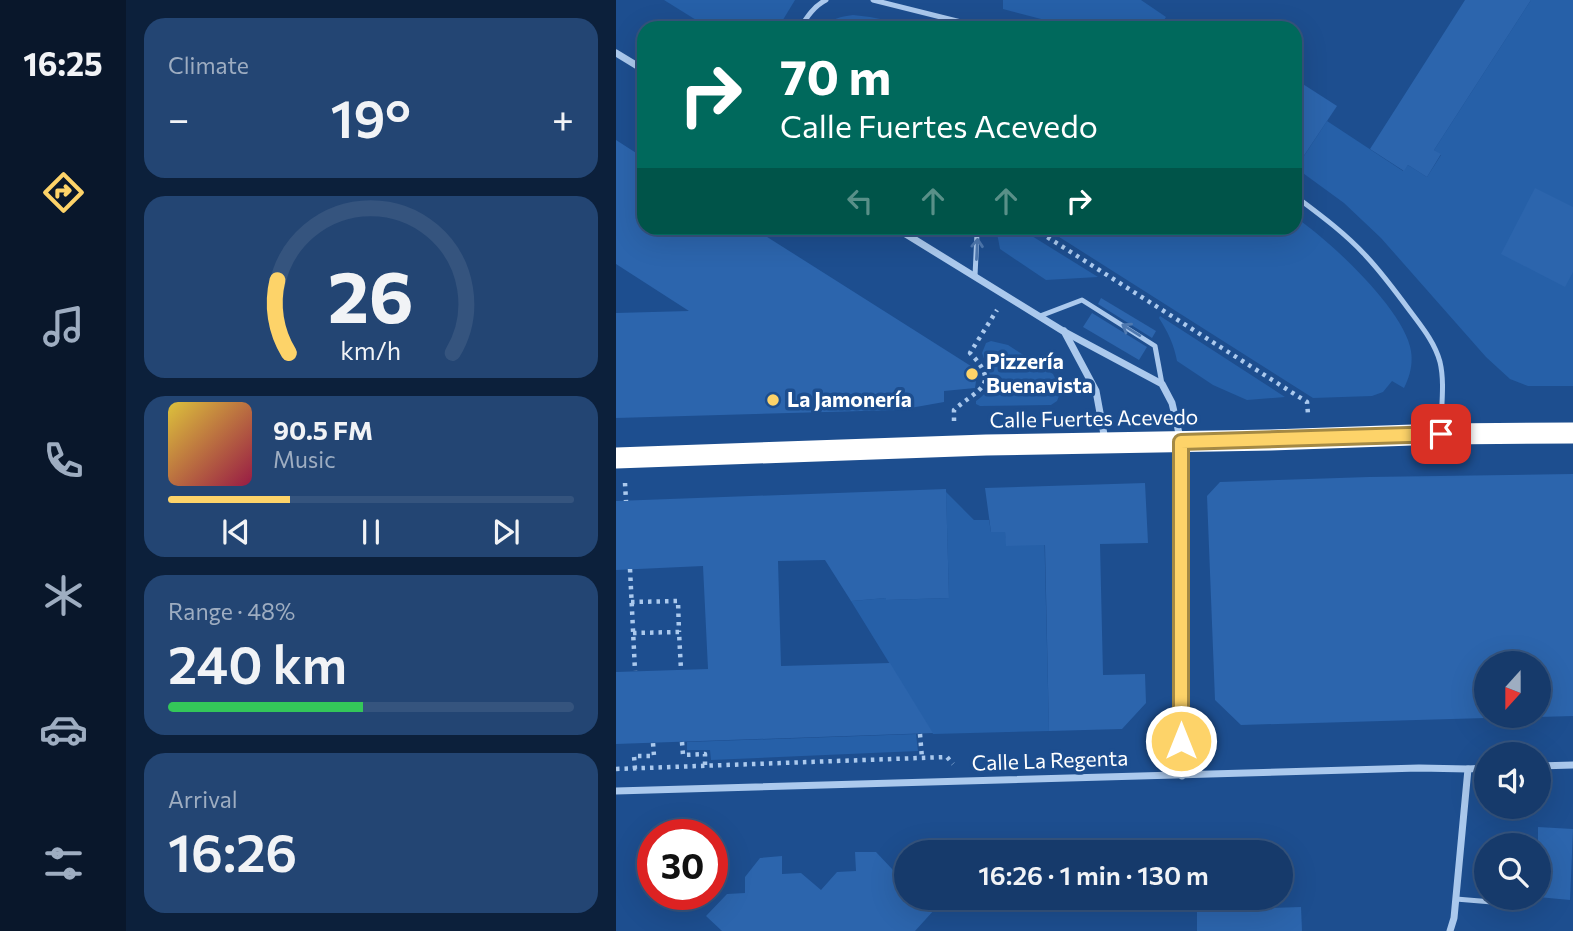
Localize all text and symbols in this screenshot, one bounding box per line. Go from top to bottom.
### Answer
text: 16:25 [23,43,103,83]
text: 70 m [780,45,891,105]
icon: right [665,49,756,140]
text: Climate [168,51,249,79]
text: 19° [330,85,411,149]
text: − [168,94,190,141]
text: + [552,94,574,141]
text: Calle Fuertes Acevedo [780,105,1098,145]
icon: directions [39,168,88,217]
icon: left [841,182,879,220]
icon: ahead [914,182,952,220]
icon: ahead [987,182,1025,220]
icon: right [1060,182,1098,220]
one-way arrow [970,238,983,261]
text: 26 [328,250,414,339]
icon: music [39,302,88,351]
one-way arrow [1121,323,1141,337]
text: km/h [341,335,401,365]
place label: Pizzería Buenavista [986,348,1093,397]
marker: Pizzería Buenavista [964,366,980,382]
place label: La Jamonería [787,386,912,411]
marker: La Jamonería [765,392,781,408]
street label: Calle Fuertes Acevedo [989,403,1198,432]
pin [1411,404,1471,464]
text: 90.5 FM [273,414,373,445]
icon: arrive [1422,415,1460,453]
icon: phone [39,436,88,485]
text: Music [273,445,336,473]
icon: previous [217,513,255,551]
icon: pause [352,513,390,551]
icon: next [487,513,525,551]
icon: climate [39,571,88,620]
text: Range · 48% [168,597,295,625]
text: 240 km [168,631,347,695]
north arrow [1474,651,1550,728]
map controls [1474,651,1551,910]
position arrow [1144,704,1218,778]
icon: car [39,705,88,754]
button: sound [1474,742,1551,819]
street label: Calle La Regenta [971,744,1129,775]
text: Arrival [168,785,238,813]
text: 16:26 [168,819,297,883]
speed limit sign: 30 [637,819,728,910]
button: search [1474,833,1551,910]
icon: filters [39,839,88,888]
text: 16:26 · 1 min · 130 m [978,859,1209,890]

